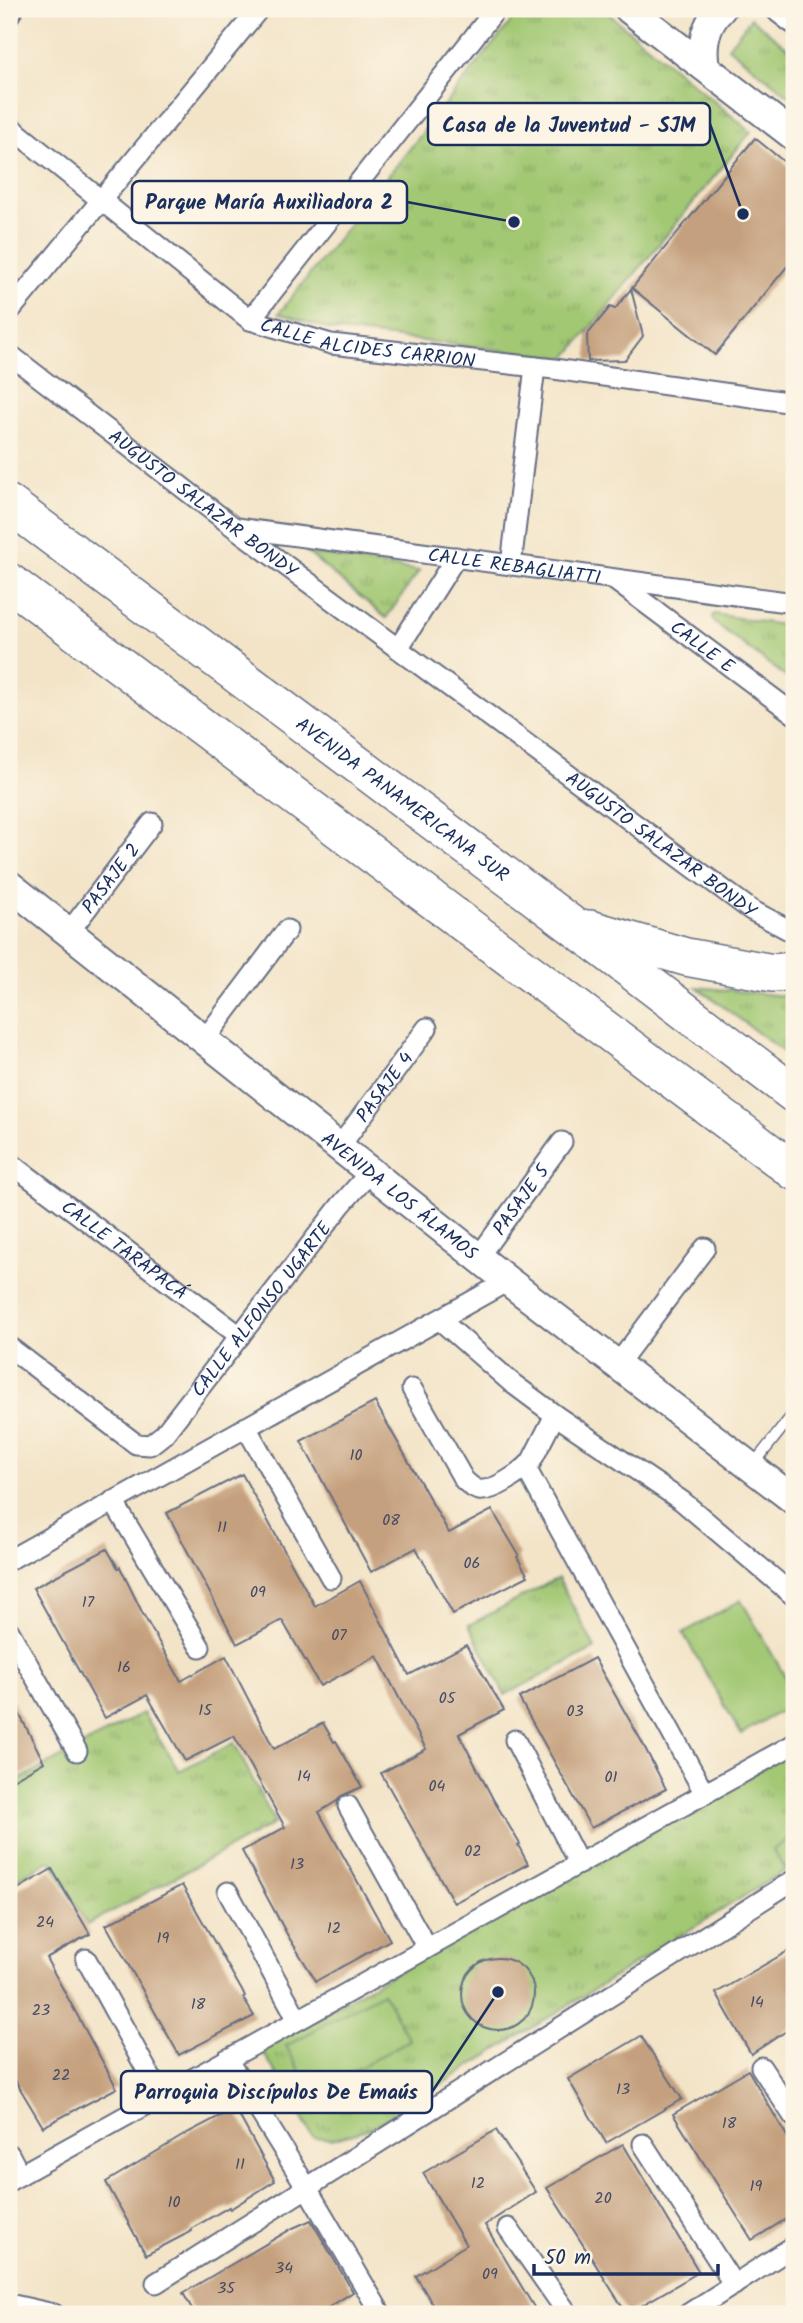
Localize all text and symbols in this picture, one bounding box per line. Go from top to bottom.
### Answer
callout: Casa de la Juventud - SJM [428,103,710,145]
text: Casa de la Juventud - SJM [442,110,696,143]
callout: Parque María Auxiliadora 2 [132,181,407,223]
text: Parque María Auxiliadora 2 [145,187,393,220]
street label: CALLE ALCIDES CARRION [256,311,477,377]
street label: AUGUSTO SALAZAR BONDY [101,423,304,587]
street label: CALLE REBAGLIATTI [426,541,603,594]
street label: CALLE E [663,614,741,682]
street label: AVENIDA PANAMERICANA SUR [289,710,515,890]
street label: AUGUSTO SALAZAR BONDY [559,765,763,927]
street label: PASAJE 2 [75,837,149,921]
street label: PASAJE 4 [349,1046,422,1129]
street label: AVENIDA LOS ÁLAMOS [314,1125,484,1269]
street label: PASAJE 5 [486,1157,559,1242]
street label: CALLE TARAPACÁ [54,1193,193,1308]
street label: CALLE ALFONSO UGARTE [185,1215,341,1404]
house number: 10 [349,1443,363,1468]
house number: 08 [382,1508,400,1533]
house number: 11 [217,1515,227,1540]
house number: 06 [464,1551,480,1576]
house number: 09 [250,1580,266,1605]
house number: 17 [82,1590,95,1615]
house number: 07 [331,1623,347,1648]
house number: 16 [117,1655,131,1680]
house number: 05 [439,1686,457,1711]
house number: 15 [198,1698,213,1723]
house number: 03 [566,1699,584,1724]
house number: 14 [297,1764,311,1789]
house number: 01 [604,1765,618,1790]
house number: 04 [429,1774,446,1799]
house number: 02 [464,1839,482,1864]
house number: 13 [290,1852,304,1877]
house number: 24 [36,1910,54,1935]
house number: 12 [327,1916,341,1941]
house number: 19 [157,1926,170,1951]
house number: 14 [750,1990,764,2015]
house number: 18 [191,1992,206,2017]
house number: 23 [32,1998,50,2023]
house number: 22 [52,2063,70,2088]
callout: Parroquia Discípulos De Emaús [121,2071,432,2113]
text: Parroquia Discípulos De Emaús [134,2077,418,2110]
house number: 13 [616,2077,630,2102]
house number: 18 [722,2111,737,2136]
house number: 11 [235,2152,245,2177]
house number: 12 [471,2171,485,2196]
house number: 19 [750,2174,763,2199]
house number: 20 [594,2186,612,2211]
house number: 10 [167,2190,181,2215]
scale bar [534,2232,717,2276]
text: 50 m [544,2242,591,2275]
house number: 34 [275,2256,293,2281]
house number: 09 [482,2262,498,2287]
house number: 35 [217,2276,236,2301]

